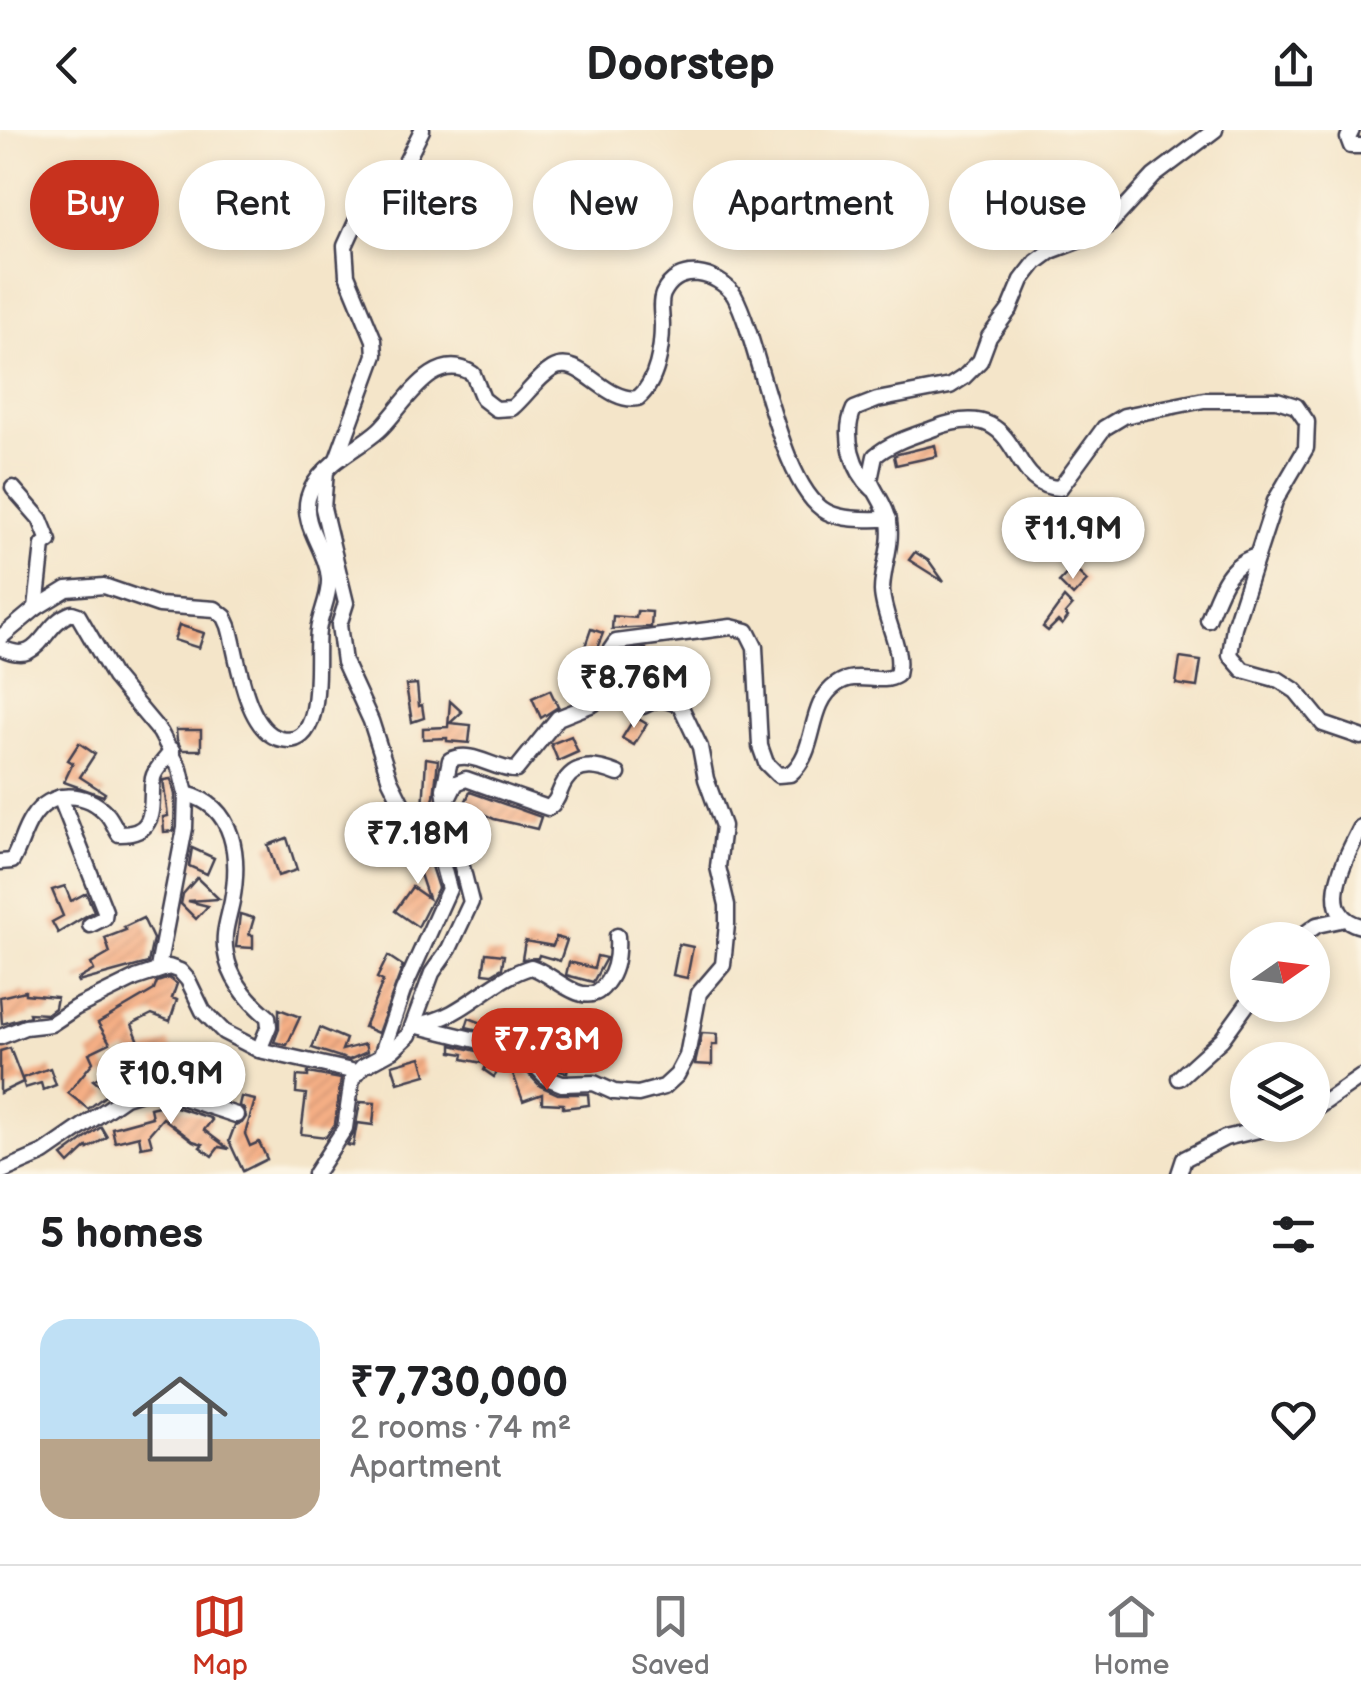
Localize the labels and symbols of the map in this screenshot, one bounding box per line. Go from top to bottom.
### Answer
pin: ₹11.9M [992,497,1154,582]
pin: ₹8.76M [553,646,715,731]
pin: ₹7.18M [337,802,499,887]
north arrow [1230,922,1330,1022]
pin: ₹7.73M [466,1008,628,1093]
pin: ₹10.9M [90,1042,252,1127]

